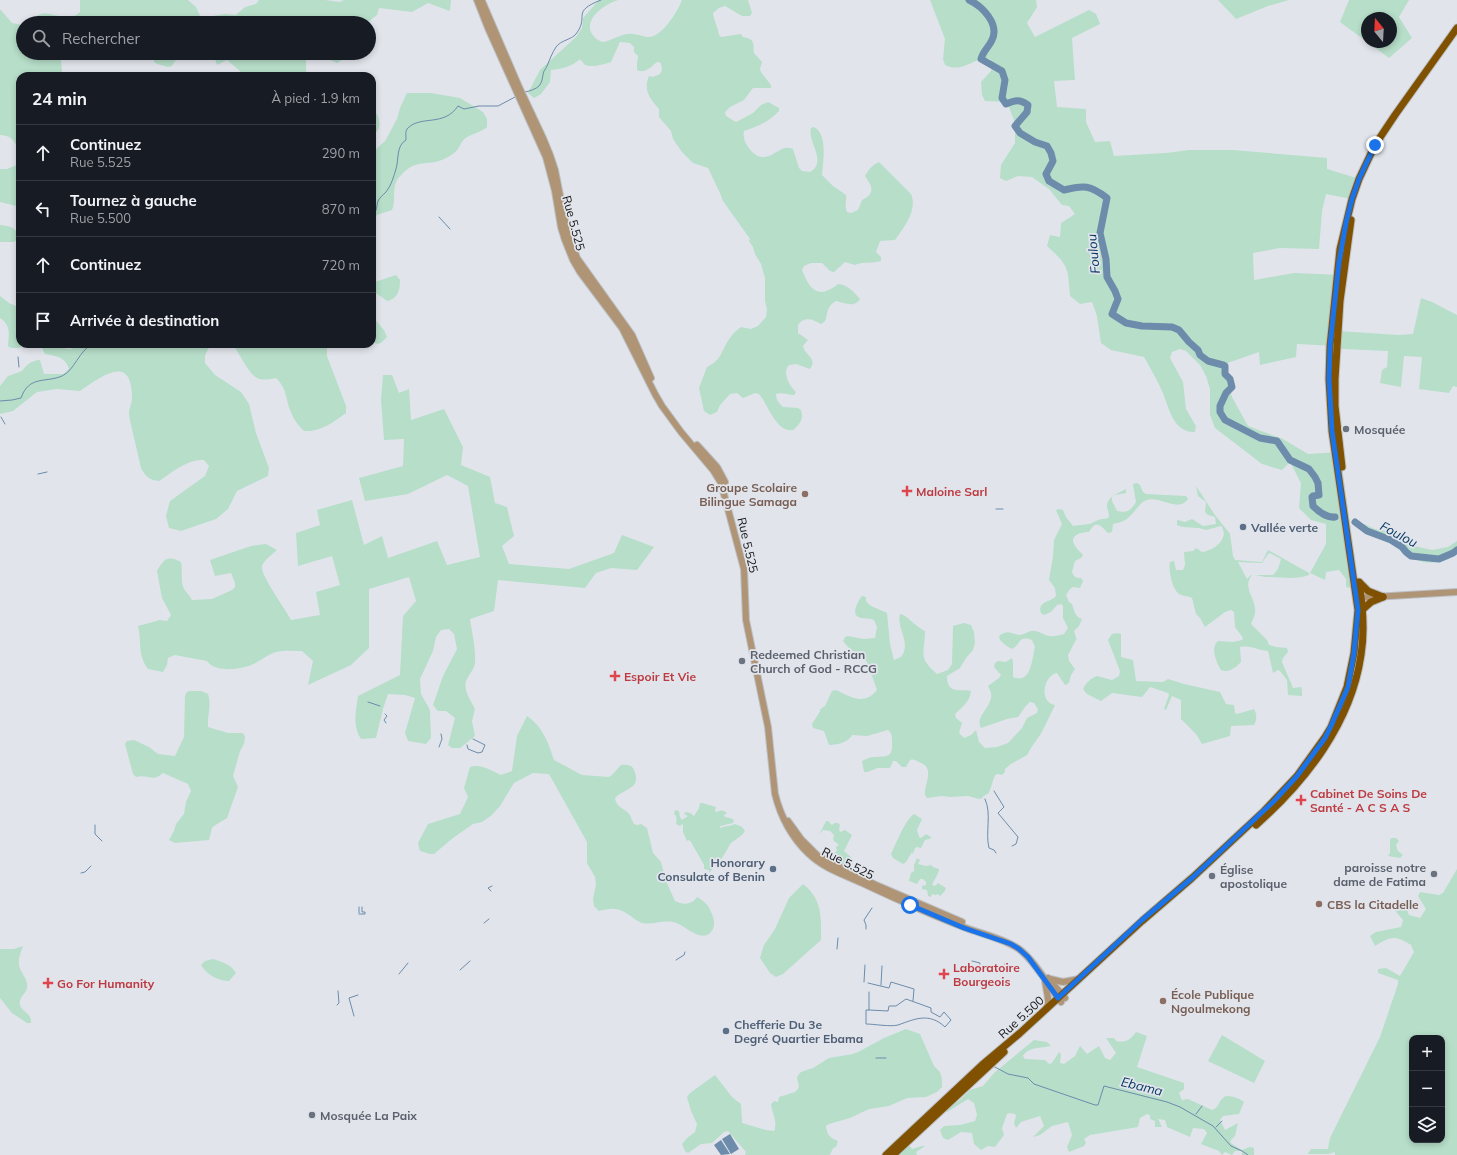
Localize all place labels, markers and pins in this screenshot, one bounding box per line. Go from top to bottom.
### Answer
place label: Mosquée [1354,422,1406,437]
marker: Mosquée [1341,424,1351,434]
place label: Groupe Scolaire Bilingue Samaga [699,480,797,509]
place label: Maloine Sarl [916,484,987,499]
marker: Maloine Sarl [901,485,913,497]
marker: Groupe Scolaire Bilingue Samaga [800,489,810,499]
place label: Vallée verte [1250,520,1319,535]
marker: Vallée verte [1238,522,1248,532]
place label: Redeemed Christian Church of God - RCCG [750,647,877,676]
marker: Redeemed Christian Church of God - RCCG [737,656,747,666]
place label: Espoir Et Vie [624,669,696,684]
marker: Espoir Et Vie [609,670,621,682]
place label: Cabinet De Soins De Santé - A C S A S [1310,786,1427,815]
marker: Cabinet De Soins De Santé - A C S A S [1295,794,1307,806]
place label: Honorary Consulate of Benin [658,855,765,884]
place label: paroisse notre dame de Fatima [1333,860,1426,889]
place label: Église apostolique [1220,862,1287,891]
marker: Honorary Consulate of Benin [768,864,778,874]
marker: paroisse notre dame de Fatima [1429,869,1439,879]
marker: Église apostolique [1207,871,1217,881]
place label: CBS la Citadelle [1327,897,1419,912]
marker: CBS la Citadelle [1314,899,1324,909]
place label: Laboratoire Bourgeois [953,960,1020,989]
marker: Laboratoire Bourgeois [938,968,950,980]
place label: Go For Humanity [57,976,155,991]
marker: Go For Humanity [42,977,54,989]
place label: École Publique Ngoulmekong [1171,987,1254,1016]
marker: École Publique Ngoulmekong [1158,996,1168,1006]
place label: Chefferie Du 3e Degré Quartier Ebama [734,1017,863,1046]
marker: Chefferie Du 3e Degré Quartier Ebama [721,1026,731,1036]
place label: Mosquée La Paix [320,1108,417,1123]
marker: Mosquée La Paix [307,1110,317,1120]

